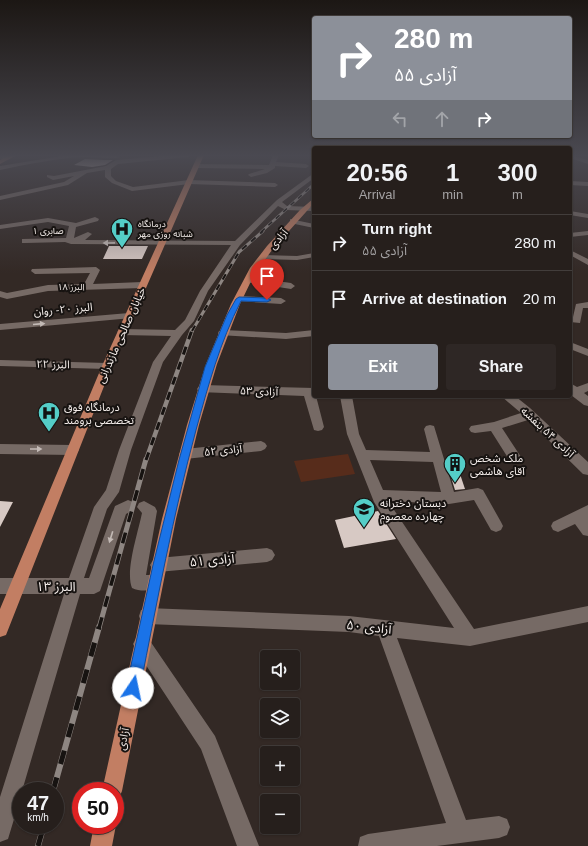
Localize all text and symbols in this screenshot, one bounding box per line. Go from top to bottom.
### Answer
text: 280 m [394,23,473,54]
icon: right [328,32,380,84]
text: آزادی ۵۵ [394,65,457,85]
icon: left [389,108,411,130]
icon: ahead [431,108,453,130]
icon: right [473,108,495,130]
text: 20:56 [346,159,408,186]
text: 1 [446,159,459,186]
text: 300 [498,159,538,186]
text: Arrival [359,187,396,202]
text: min [442,187,463,202]
text: m [512,187,523,202]
hospital icon: درمانگاه شبانه روزی مهر [109,216,135,249]
place label: درمانگاه شبانه روزی مهر [137,219,193,240]
text: Turn right [362,220,432,237]
street label: صابری ۱ [32,226,64,237]
street label: آزادی [266,226,291,252]
icon: right [328,232,350,254]
text: 280 m [514,234,556,251]
one-way arrow [102,240,115,246]
text: آزادی ۵۵ [362,243,407,258]
pin [250,259,284,300]
icon: arrive [256,265,278,287]
street label: البرز ۱۸ [57,282,85,293]
street label: خیابان صالحی مازندرانی [94,285,149,385]
icon: arrive [328,288,350,310]
text: Arrive at destination [362,290,507,307]
text: 20 m [523,290,556,307]
street label: البرز ۲۰- روان [33,300,93,319]
one-way arrow [33,320,45,327]
button: Exit [328,344,438,390]
button: Share [446,344,556,390]
street label: البرز ۲۲ [36,358,70,371]
street label: آزادی ۵۳ [240,384,279,399]
hospital icon: درمانگاه فوق تخصصی برومند [36,400,62,433]
place label: درمانگاه فوق تخصصی برومند [64,401,134,427]
street label: آزادی ۵۴ بنفشه [518,404,578,461]
street label: آزادی ۵۲ [203,442,244,459]
one-way arrow [30,446,43,452]
building icon: ملک شخص آقای هاشمی [442,451,468,484]
place label: ملک شخص آقای هاشمی [470,452,525,478]
school or university icon: دبستان دخترانه چهارده معصوم [351,496,377,529]
place label: دبستان دخترانه چهارده معصوم [380,497,446,524]
one-way arrow [108,531,114,543]
street label: آزادی ۵۱ [189,550,236,570]
street label: البرز ۱۳ [36,579,76,594]
street label: آزادی ۵۰ [346,617,393,638]
map controls [260,650,300,834]
button: sound [260,650,300,690]
position arrow [112,667,154,709]
button: layers [260,698,300,738]
street label: آزادی [115,726,132,751]
button: + [260,746,300,786]
speed limit sign: 50 [72,782,124,834]
text: 47 [27,792,49,814]
button: − [260,794,300,834]
text: km/h [27,812,49,823]

